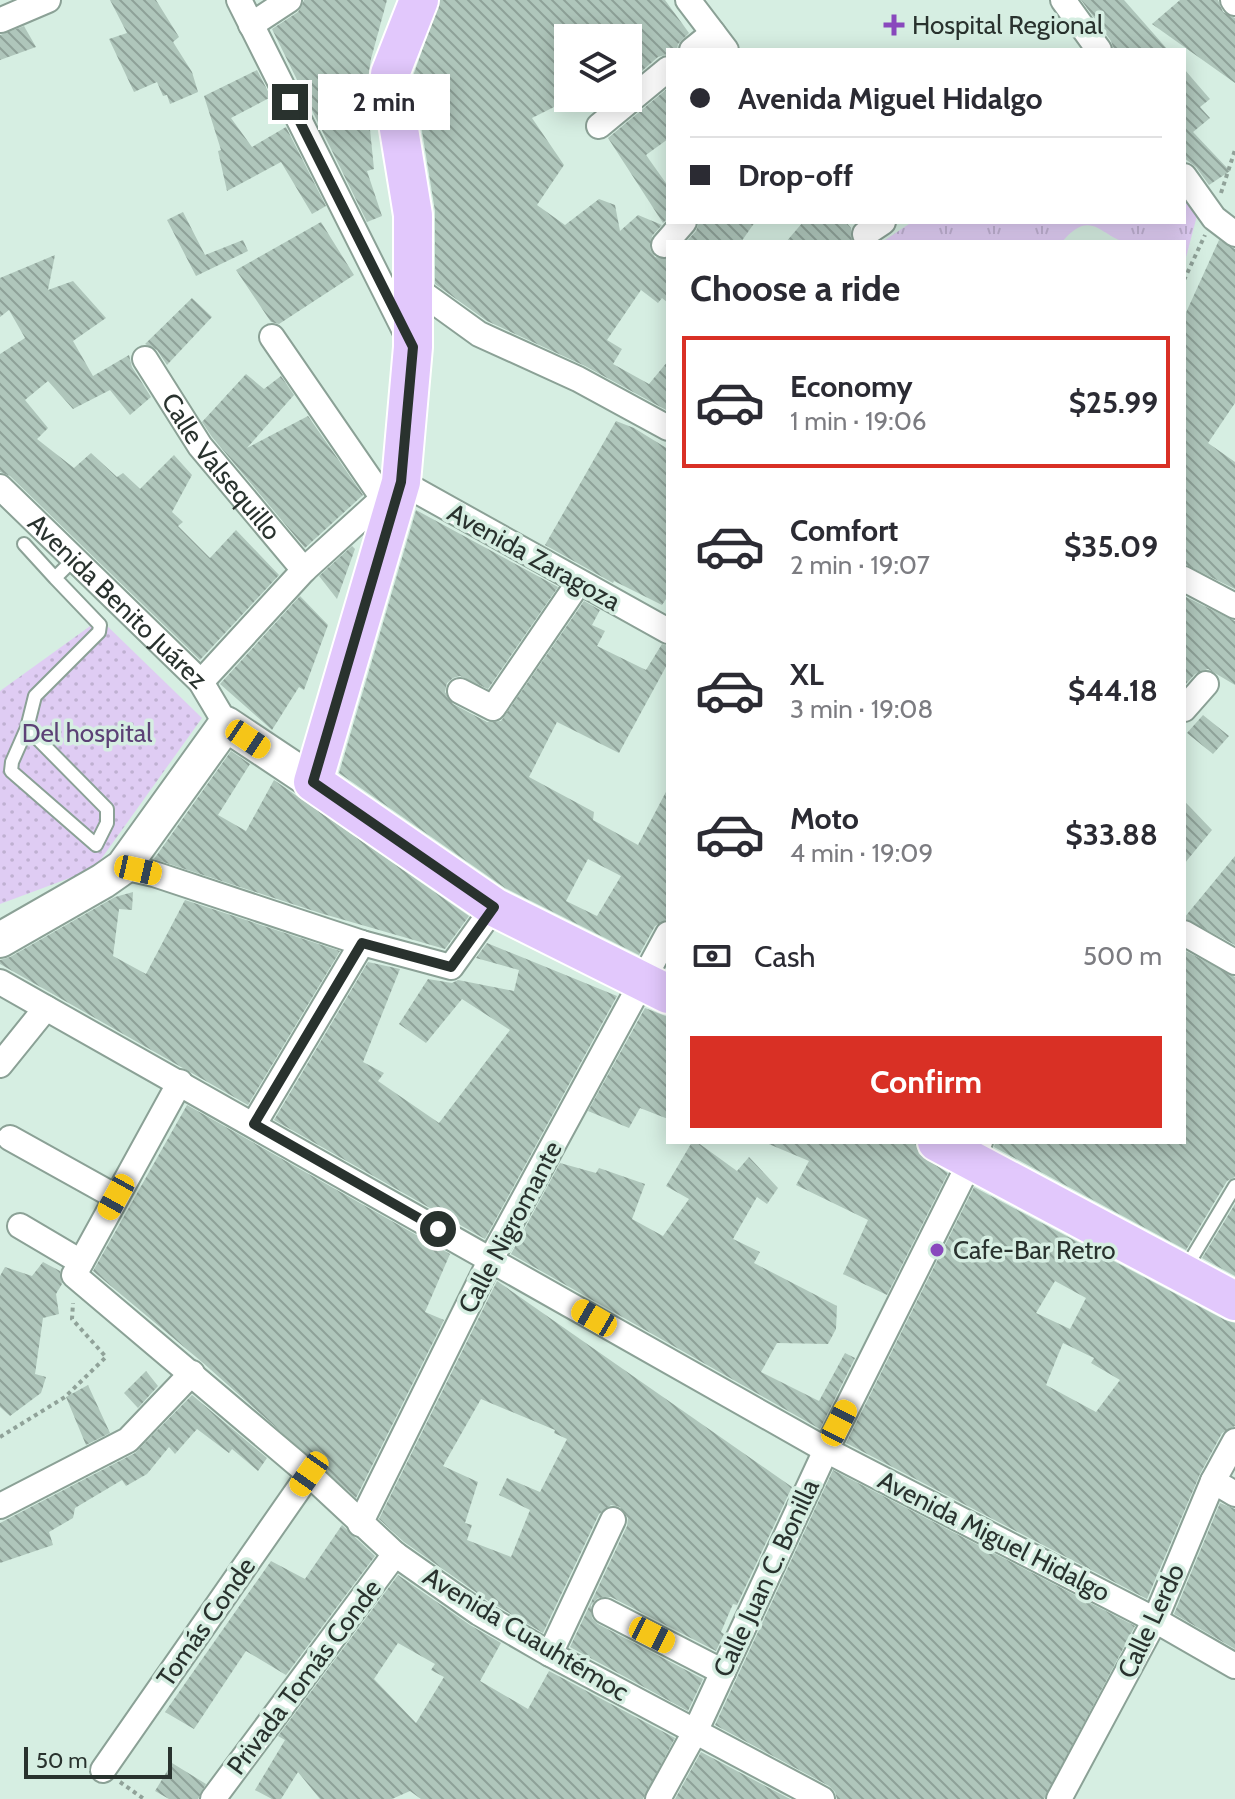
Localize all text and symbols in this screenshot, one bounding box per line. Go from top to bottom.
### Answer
place label: Hospital Regional [912,9,1103,41]
marker: Hospital Regional [883,14,905,36]
map controls [554,24,642,112]
button: layers [554,24,642,112]
callout: 2 min [318,74,450,130]
text: Avenida Miguel Hidalgo [738,80,1043,117]
route end [272,84,308,120]
text: 2 min [353,86,415,118]
text: Drop-off [738,157,853,194]
text: Choose a ride [690,266,900,310]
icon: car [694,366,766,438]
text: Economy [790,368,913,405]
text: $25.99 [1069,384,1158,421]
street label: Calle Valsequillo [155,387,288,547]
text: 1 min · 19:06 [790,405,927,437]
street label: Avenida Zaragoza [442,496,626,618]
street label: Avenida Benito Juárez [21,507,214,695]
icon: car [694,510,766,582]
text: Comfort [790,512,898,549]
text: $35.09 [1064,528,1158,565]
text: 2 min · 19:07 [790,549,930,581]
icon: car [694,654,766,726]
text: XL [790,656,824,693]
text: $44.18 [1068,672,1158,709]
text: 3 min · 19:08 [790,693,933,725]
car [221,716,275,762]
park label: Del hospital [22,717,152,749]
icon: car [694,798,766,870]
text: Moto [790,800,859,837]
text: $33.88 [1065,816,1158,853]
text: 4 min · 19:09 [790,837,933,869]
car [112,853,164,887]
icon: cash [690,934,734,978]
text: Cash [754,938,816,975]
text: 500 m [1083,940,1162,972]
button: Confirm [690,1036,1162,1128]
street label: Calle Nigromante [451,1136,569,1318]
car [94,1170,138,1224]
route start [420,1211,456,1247]
place label: Cafe-Bar Retro [953,1234,1116,1266]
marker: Cafe-Bar Retro [928,1241,946,1259]
car [567,1296,621,1340]
car [817,1396,861,1450]
car [285,1447,333,1501]
street label: Avenida Miguel Hidalgo [873,1464,1115,1608]
street label: Calle Juan C. Bonilla [706,1474,826,1682]
street label: Tomás Conde [150,1551,262,1693]
street label: Calle Lerdo [1111,1559,1191,1683]
street label: Avenida Cuauhtémoc [418,1560,635,1708]
street label: Privada Tomás Conde [220,1573,388,1781]
car [625,1613,679,1657]
scale bar [24,1743,172,1779]
text: 50 m [36,1747,88,1774]

